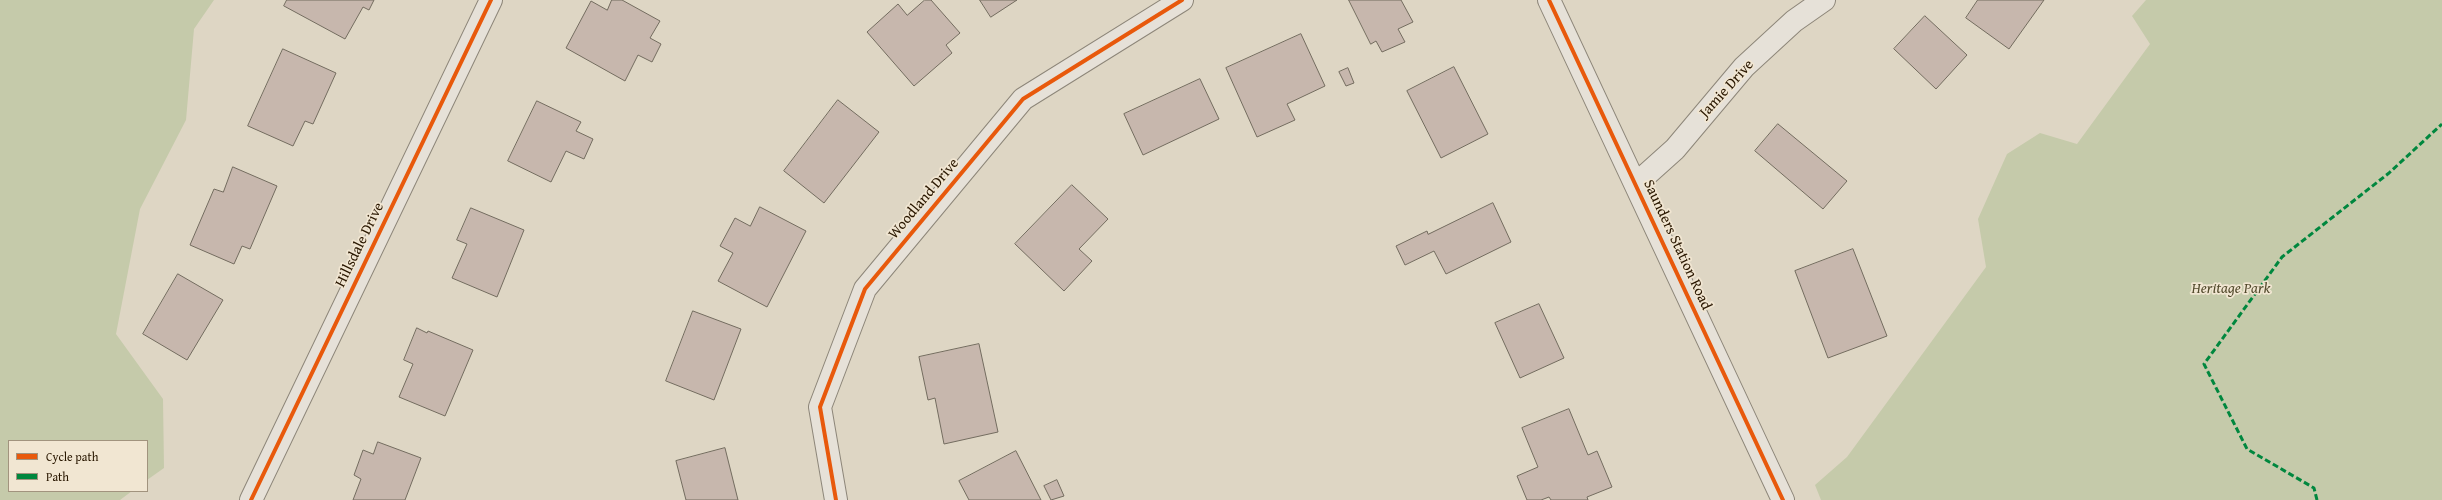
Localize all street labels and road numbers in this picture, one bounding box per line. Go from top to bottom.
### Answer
street label: Jamie Drive [1696,56,1758,122]
street label: Woodland Drive [885,155,963,243]
street label: Saunders Station Road [1639,177,1715,313]
street label: Hillsdale Drive [332,200,388,290]

